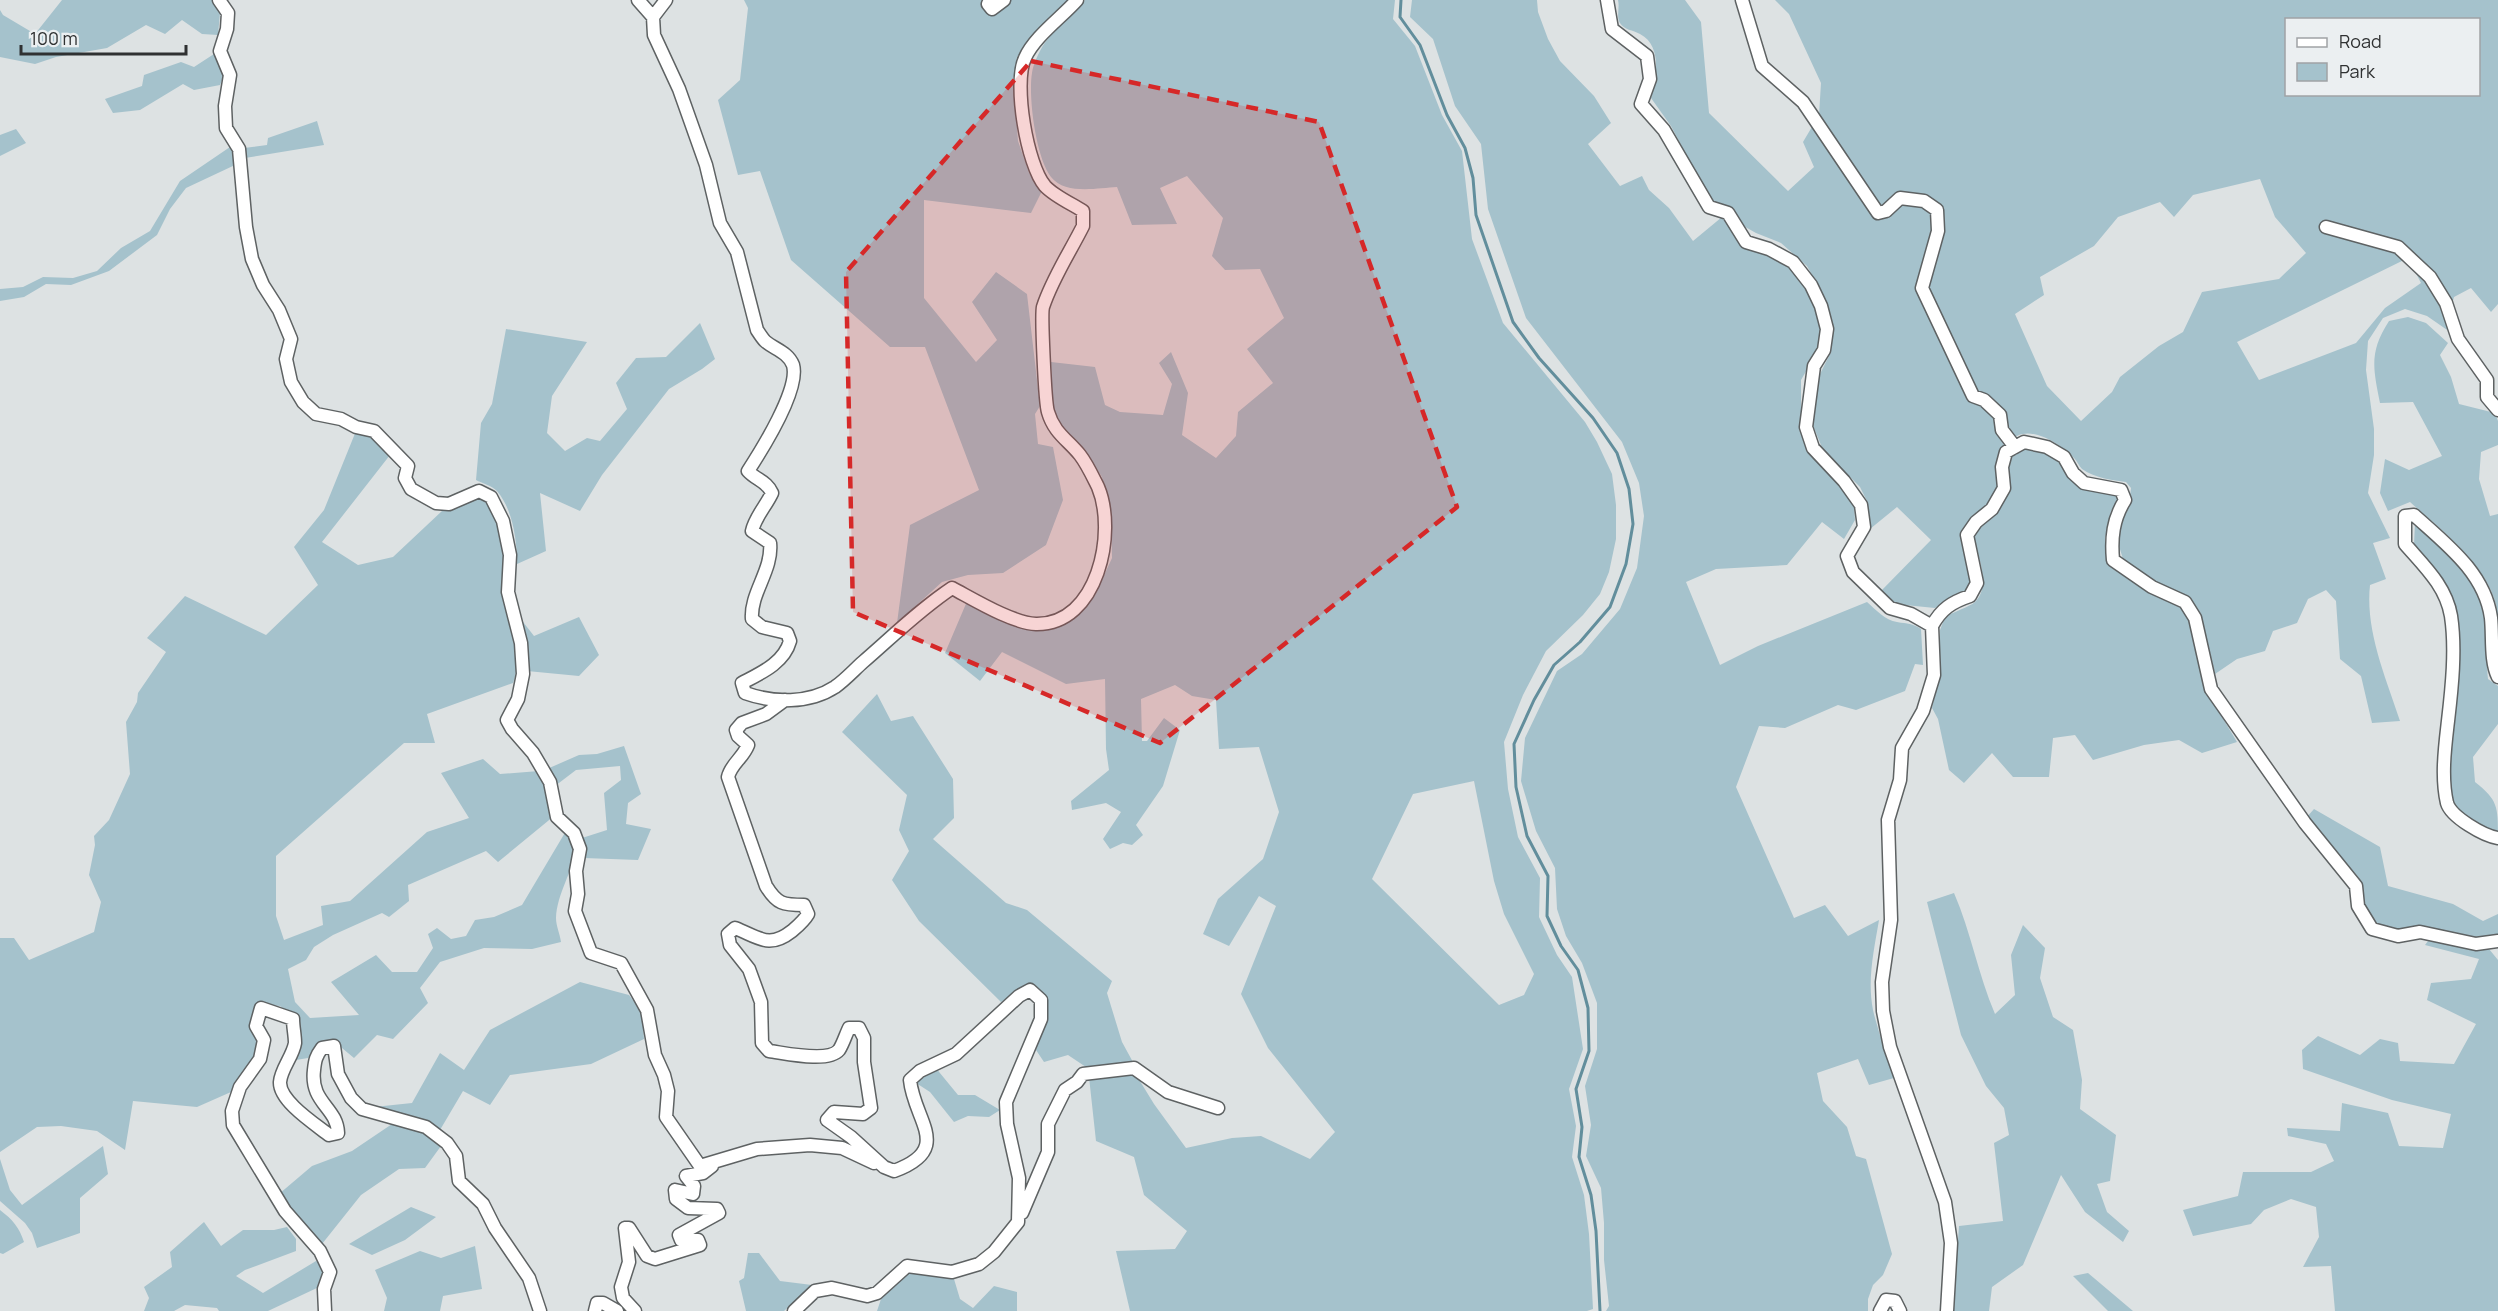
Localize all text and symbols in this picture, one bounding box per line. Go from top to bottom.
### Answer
scale bar [21,18,186,56]
legend [2285,18,2480,96]
text: 100 m [30,26,78,50]
text: Road [2339,29,2382,53]
text: Park [2339,59,2376,83]

